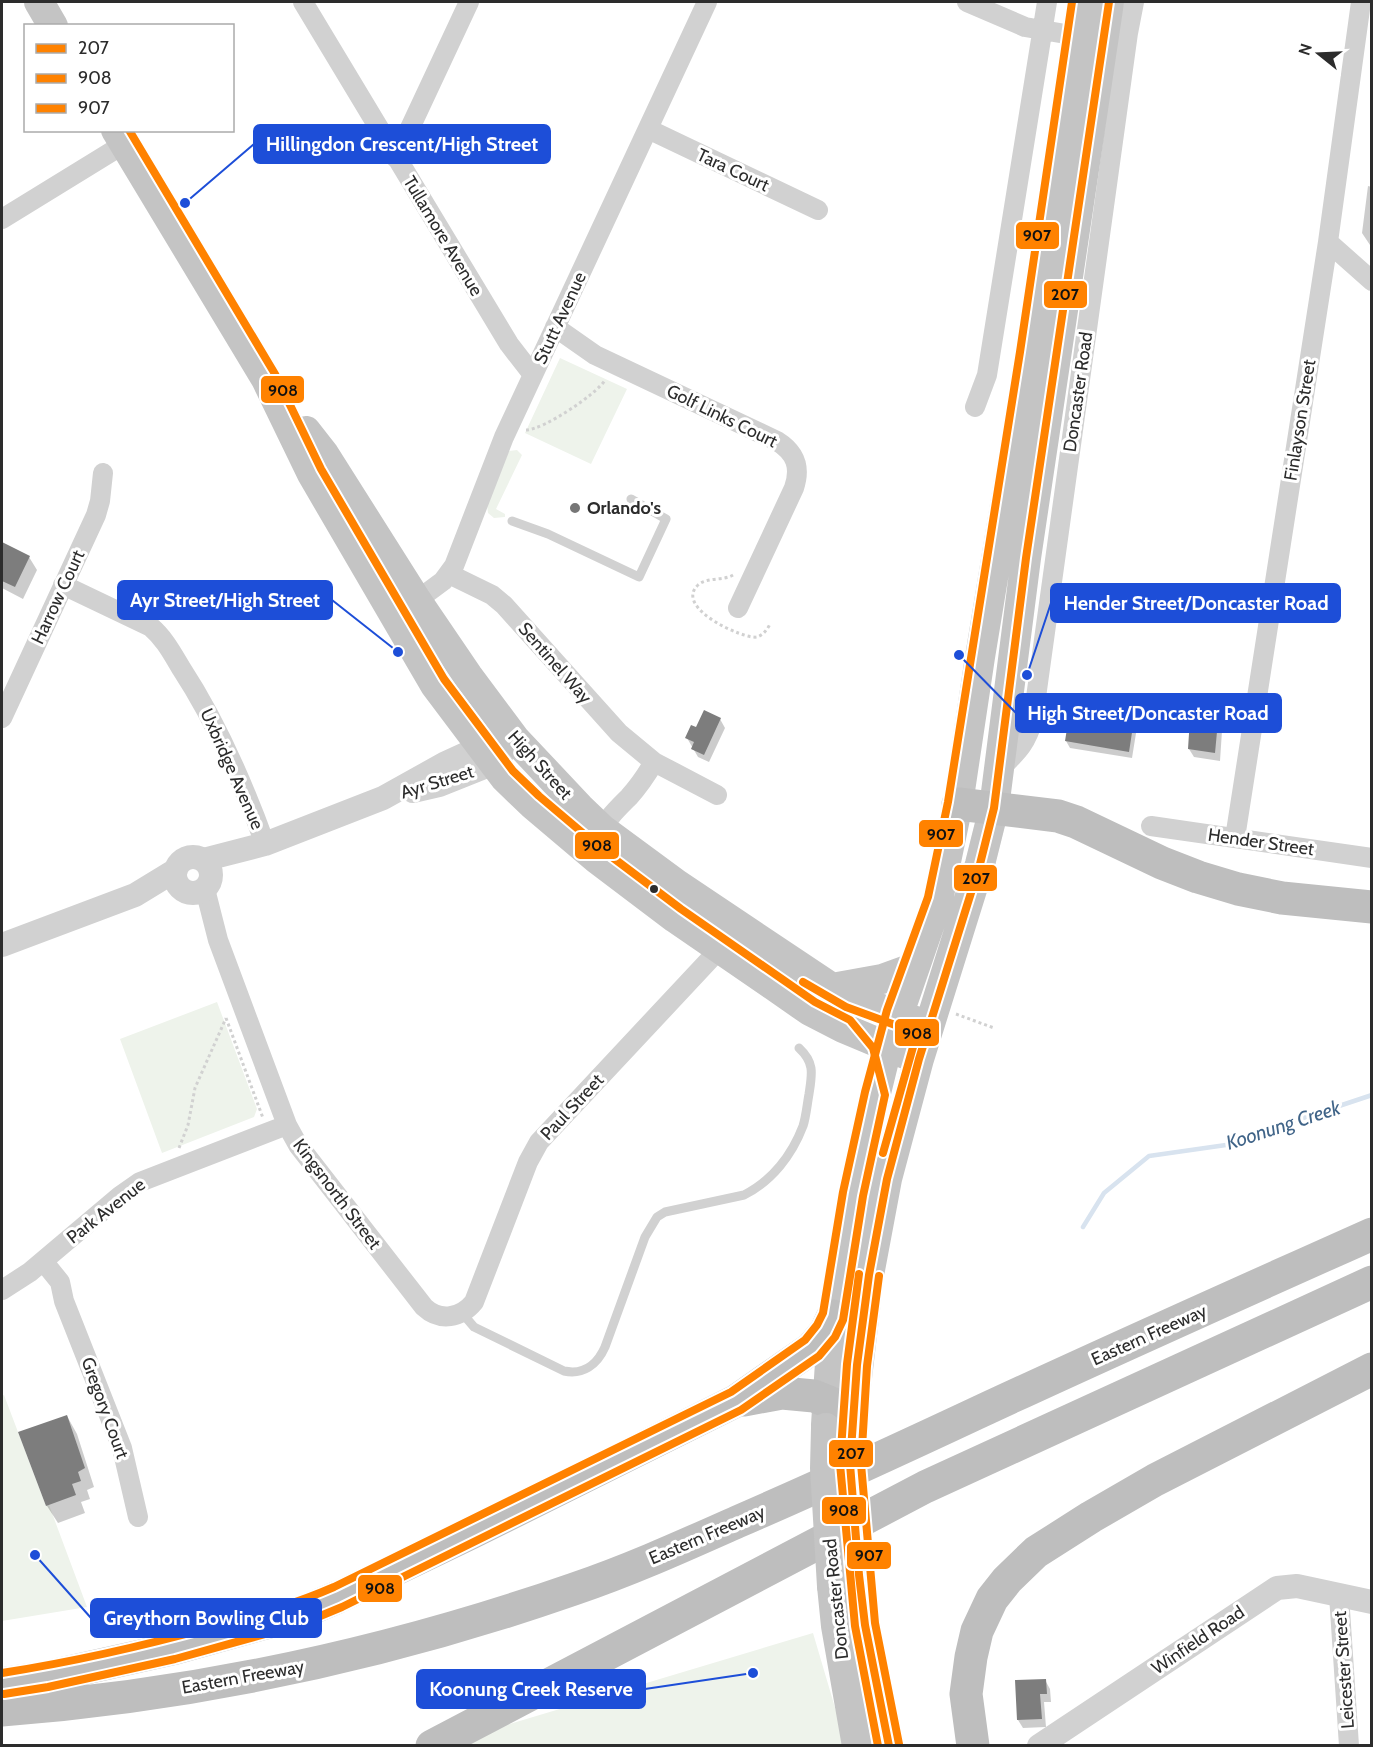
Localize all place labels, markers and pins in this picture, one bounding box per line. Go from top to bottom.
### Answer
callout: Hillingdon Crescent/High Street [254,125,550,163]
place label: Orlando's [587,497,661,519]
marker: Orlando's [568,501,582,515]
callout: Ayr Street/High Street [118,581,332,619]
callout: Hender Street/Doncaster Road [1051,584,1340,622]
callout: High Street/Doncaster Road [1016,694,1281,732]
unlabelled marker [648,883,660,895]
callout: Greythorn Bowling Club [91,1599,321,1637]
callout: Koonung Creek Reserve [417,1670,645,1708]

